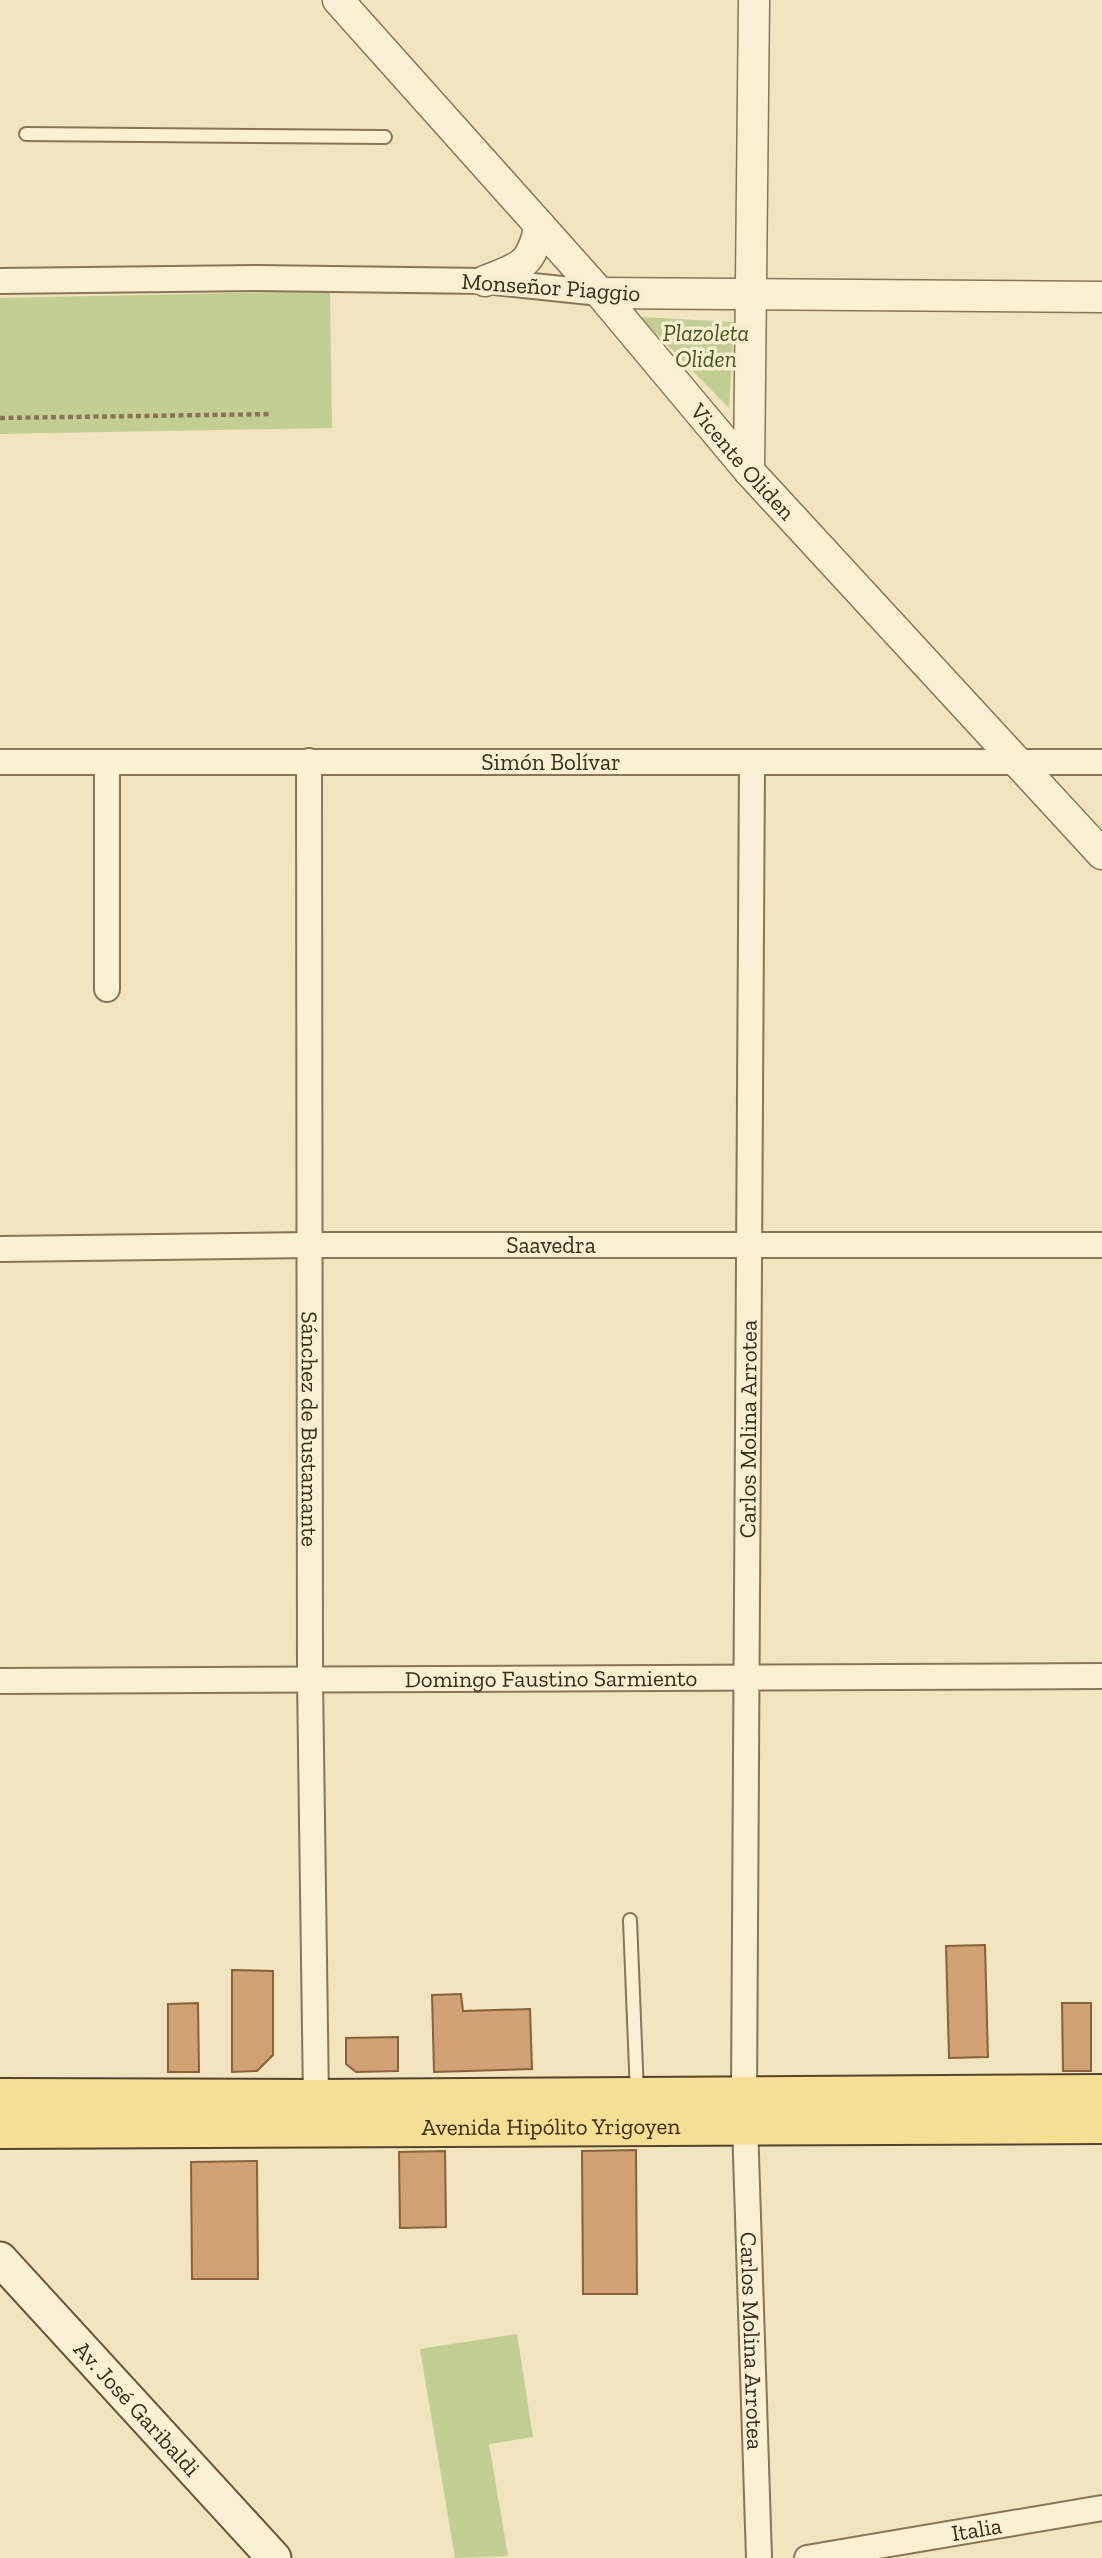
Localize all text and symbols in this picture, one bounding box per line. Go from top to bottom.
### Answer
street label: Monseñor Piaggio [461,267,641,307]
park label: Plazoleta Oliden [663,319,749,373]
street label: Vicente Oliden [684,397,801,526]
street label: Simón Bolívar [481,748,621,776]
street label: Saavedra [506,1231,596,1259]
street label: Sánchez de Bustamante [296,1311,324,1547]
street label: Carlos Molina Arrotea [733,1320,763,1538]
street label: Domingo Faustino Sarmiento [405,1664,697,1693]
street label: Avenida Hipólito Yrigoyen [421,2112,681,2141]
street label: Carlos Molina Arrotea [734,2231,770,2450]
street label: Av. José Garibaldi [68,2335,206,2482]
street label: Italia [949,2511,1004,2547]

